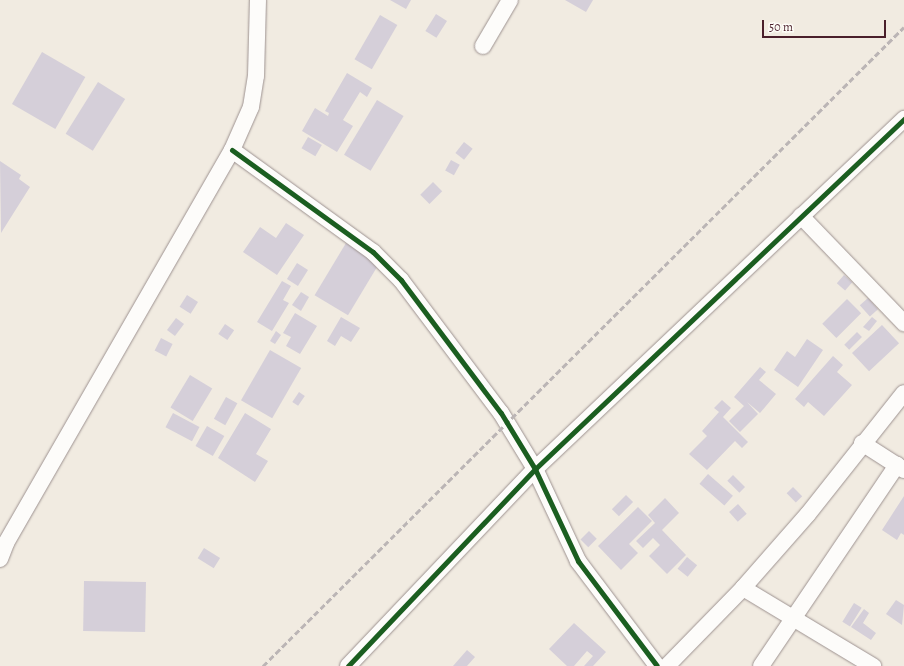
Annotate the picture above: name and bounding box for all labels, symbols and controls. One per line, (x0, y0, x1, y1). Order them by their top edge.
scale bar (764, 12, 888, 38)
text: 50 m (769, 19, 793, 35)

